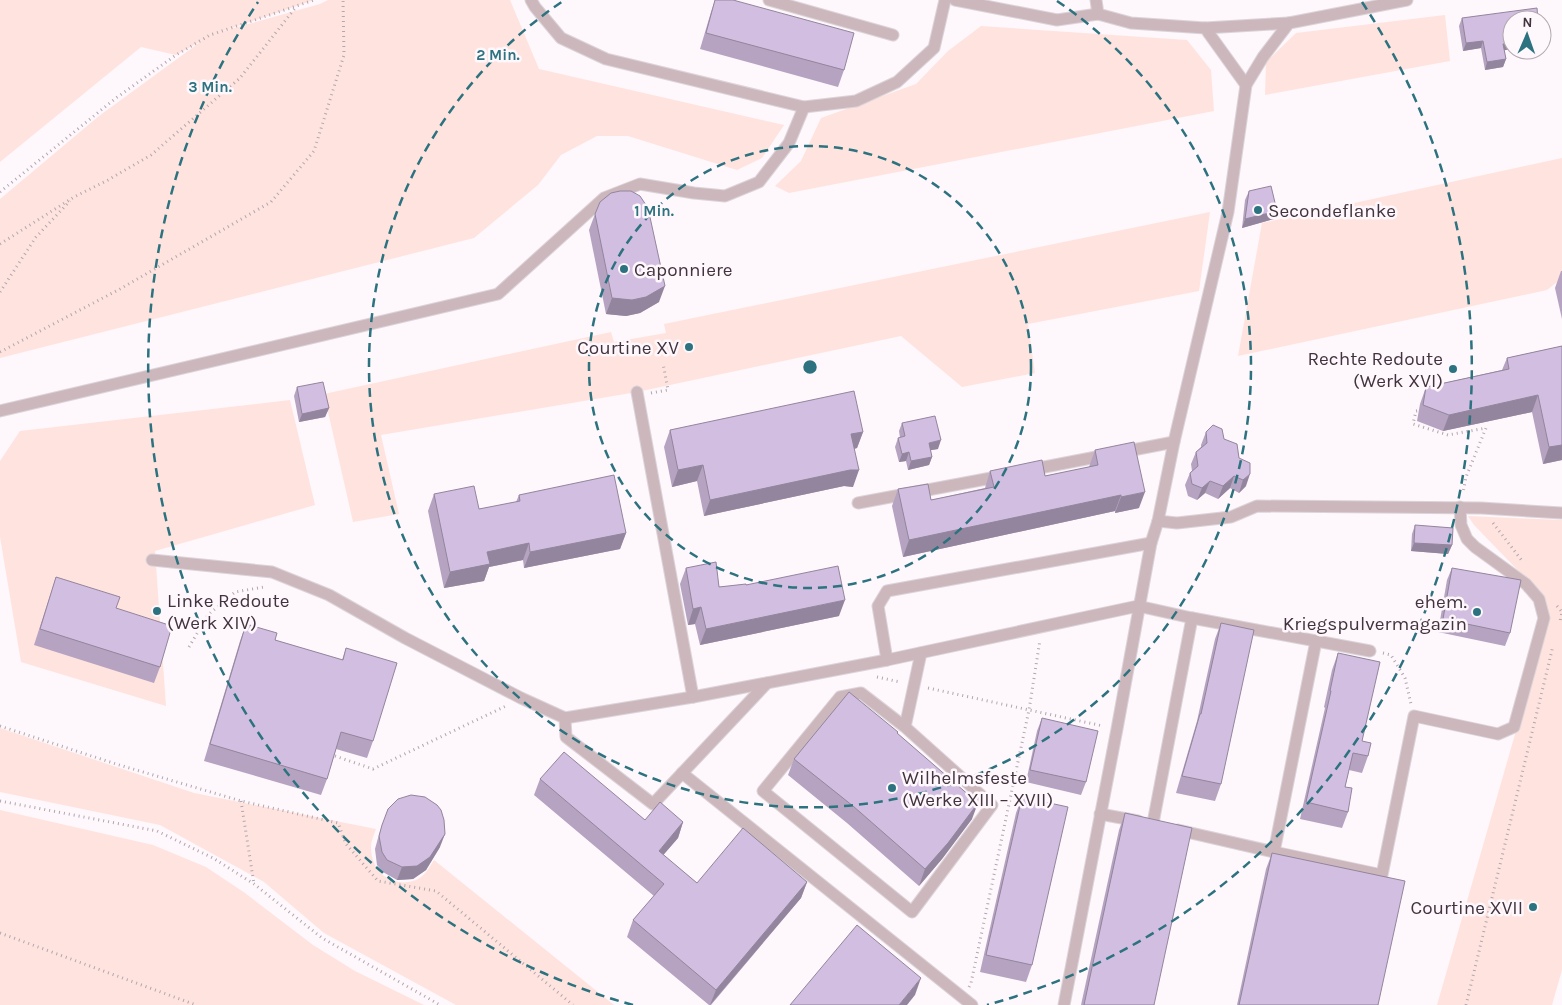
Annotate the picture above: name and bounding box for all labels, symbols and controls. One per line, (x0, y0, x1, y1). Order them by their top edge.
north arrow (1502, 10, 1552, 60)
text: N (1522, 14, 1533, 31)
text: 2 Min. (476, 46, 520, 64)
text: 3 Min. (188, 78, 232, 96)
place label: Secondeflanke (1268, 200, 1396, 222)
text: 1 Min. (634, 202, 674, 220)
marker: Secondeflanke (1252, 204, 1264, 216)
place label: Caponniere (634, 259, 733, 281)
marker: Caponniere (618, 263, 630, 275)
place label: Courtine XV (577, 337, 679, 359)
marker: Courtine XV (683, 341, 695, 353)
place label: Rechte Redoute (Werk XVI) (1307, 348, 1443, 392)
centre of rings (801, 358, 819, 376)
marker: Rechte Redoute (Werk XVI) (1447, 363, 1459, 375)
place label: Linke Redoute (Werk XIV) (167, 590, 289, 634)
place label: ehem. Kriegspulvermagazin (1283, 591, 1467, 635)
marker: Linke Redoute (Werk XIV) (151, 605, 163, 617)
marker: ehem. Kriegspulvermagazin (1471, 606, 1483, 618)
place label: Wilhelmsfeste (Werke XIII – XVII) (902, 767, 1053, 811)
marker: Wilhelmsfeste (Werke XIII – XVII) (886, 782, 898, 794)
place label: Courtine XVII (1411, 897, 1523, 919)
marker: Courtine XVII (1527, 901, 1539, 913)

